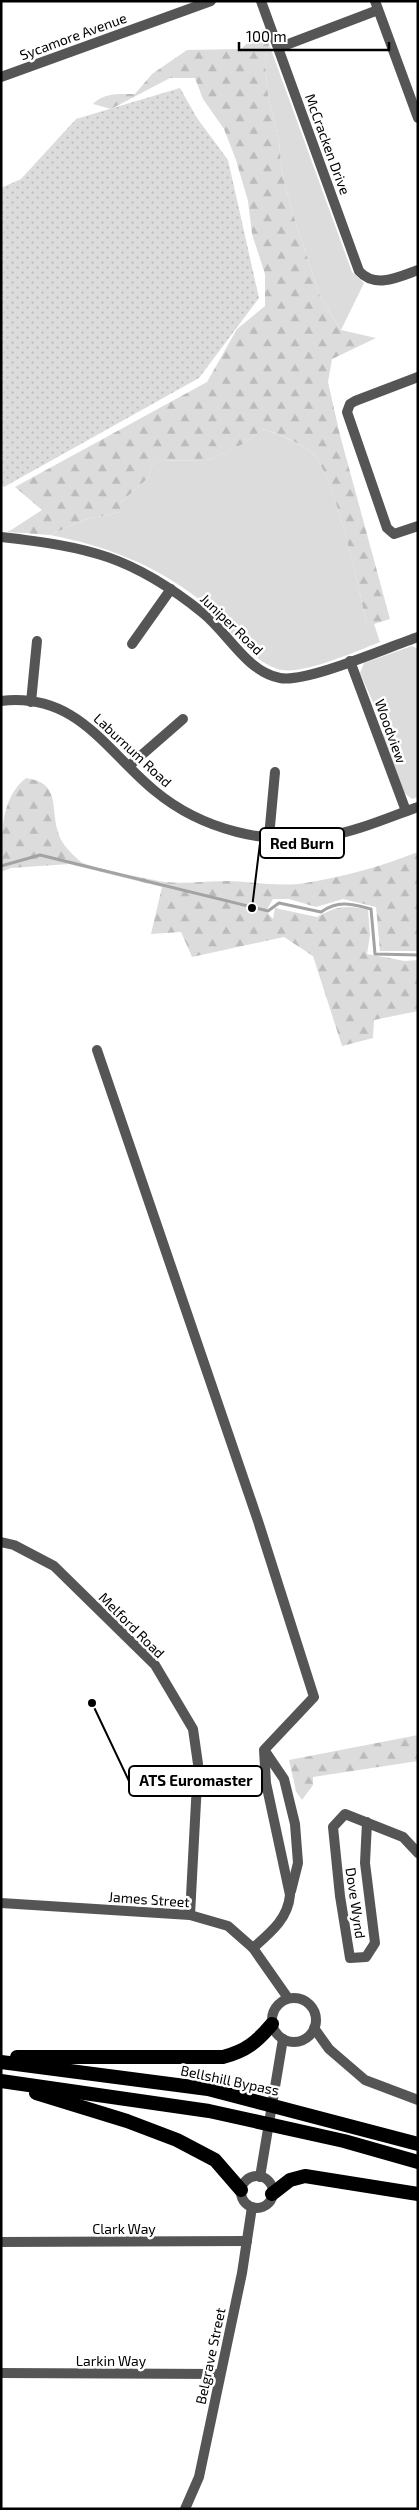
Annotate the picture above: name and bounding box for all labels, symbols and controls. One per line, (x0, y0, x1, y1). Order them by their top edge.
street label: Sycamore Avenue (17, 9, 129, 63)
scale bar (239, 20, 389, 52)
text: 100 m (246, 27, 287, 45)
street label: McCracken Drive (302, 91, 354, 197)
street label: Juniper Road (197, 590, 267, 658)
street label: Woodview (372, 697, 411, 766)
street label: Laburnum Road (91, 710, 175, 790)
callout: Red Burn (260, 828, 344, 858)
text: Red Burn (270, 834, 334, 852)
street label: Melford Road (96, 1589, 168, 1661)
callout: ATS Euromaster (129, 1766, 262, 1796)
text: ATS Euromaster (139, 1771, 253, 1789)
street label: Dove Wynd (343, 1866, 369, 1940)
street label: James Street (108, 1888, 190, 1910)
street label: Bellshill Bypass (179, 2061, 281, 2099)
street label: Clark Way (92, 2220, 156, 2237)
street label: Belgrave Street (191, 2306, 229, 2406)
street label: Larkin Way (76, 2352, 147, 2369)

